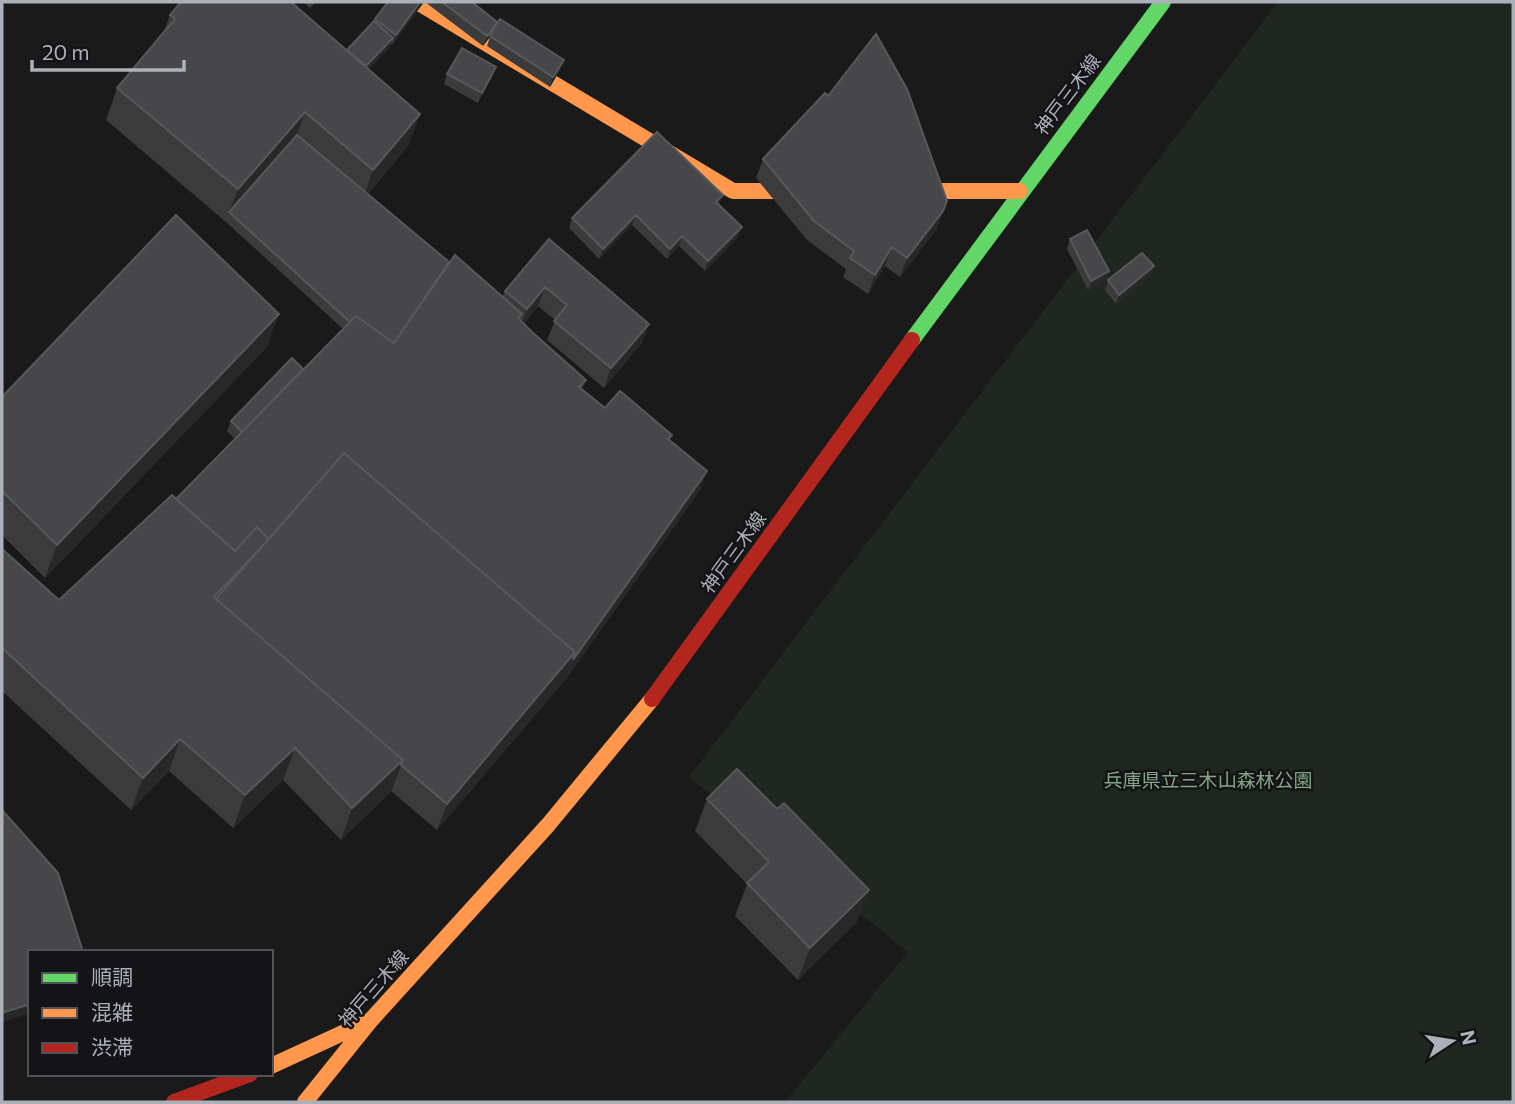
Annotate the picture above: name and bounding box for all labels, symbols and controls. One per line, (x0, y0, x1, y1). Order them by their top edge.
scale bar (32, 28, 184, 72)
text: 20 m (42, 39, 90, 64)
street label: 神戸三木線 (1029, 49, 1105, 139)
street label: 神戸三木線 (696, 507, 770, 597)
park label: 兵庫県立三木山森林公園 (1103, 768, 1313, 791)
street label: 神戸三木線 (333, 945, 413, 1031)
legend (28, 950, 273, 1076)
text: 順調 (91, 964, 133, 989)
text: 混雑 (91, 999, 133, 1024)
north arrow (1417, 1006, 1487, 1076)
text: N (1456, 1028, 1482, 1047)
text: 渋滞 (91, 1034, 133, 1059)

